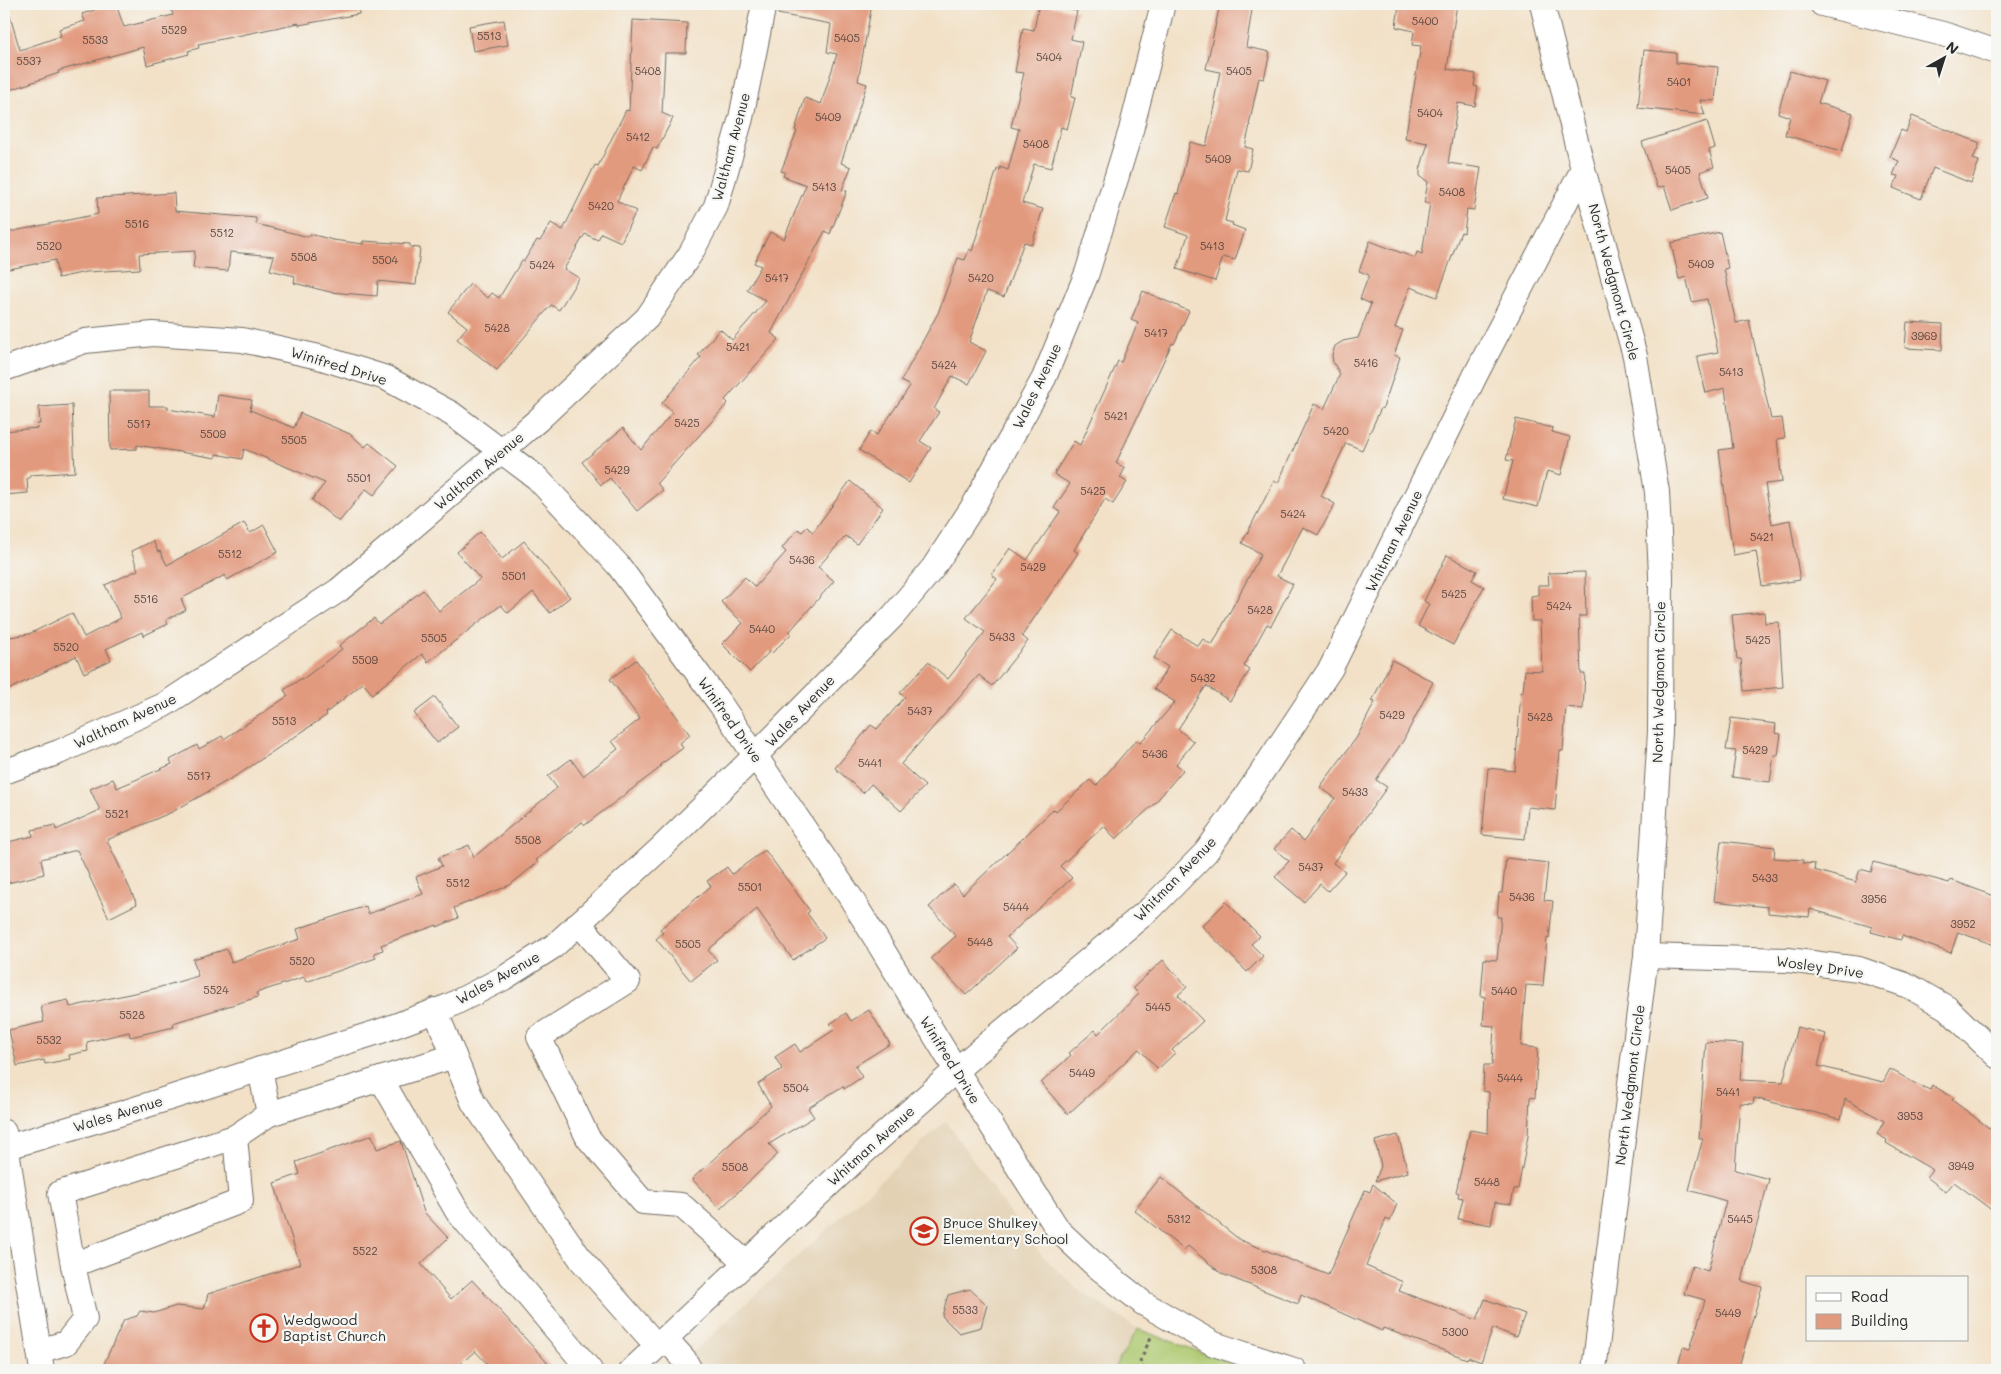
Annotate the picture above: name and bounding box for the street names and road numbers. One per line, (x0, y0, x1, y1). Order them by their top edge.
street label: Waltham Avenue (707, 91, 754, 203)
street label: North Wedgmont Circle (1584, 201, 1645, 362)
street label: Wales Avenue (1008, 340, 1065, 432)
street label: Winifred Drive (288, 342, 390, 389)
street label: Waltham Avenue (430, 428, 527, 514)
street label: Whitman Avenue (1361, 487, 1426, 595)
street label: North Wedgmont Circle (1648, 601, 1669, 763)
street label: Wales Avenue (761, 671, 839, 751)
street label: Winifred Drive (694, 673, 767, 766)
street label: Waltham Avenue (70, 688, 179, 753)
street label: Whitman Avenue (1129, 832, 1220, 925)
street label: Wales Avenue (453, 947, 543, 1008)
street label: Wosley Drive (1775, 951, 1865, 982)
street label: North Wedgmont Circle (1610, 1004, 1649, 1166)
street label: Winifred Drive (916, 1012, 985, 1107)
street label: Wales Avenue (71, 1091, 165, 1136)
street label: Whitman Avenue (823, 1101, 918, 1190)

